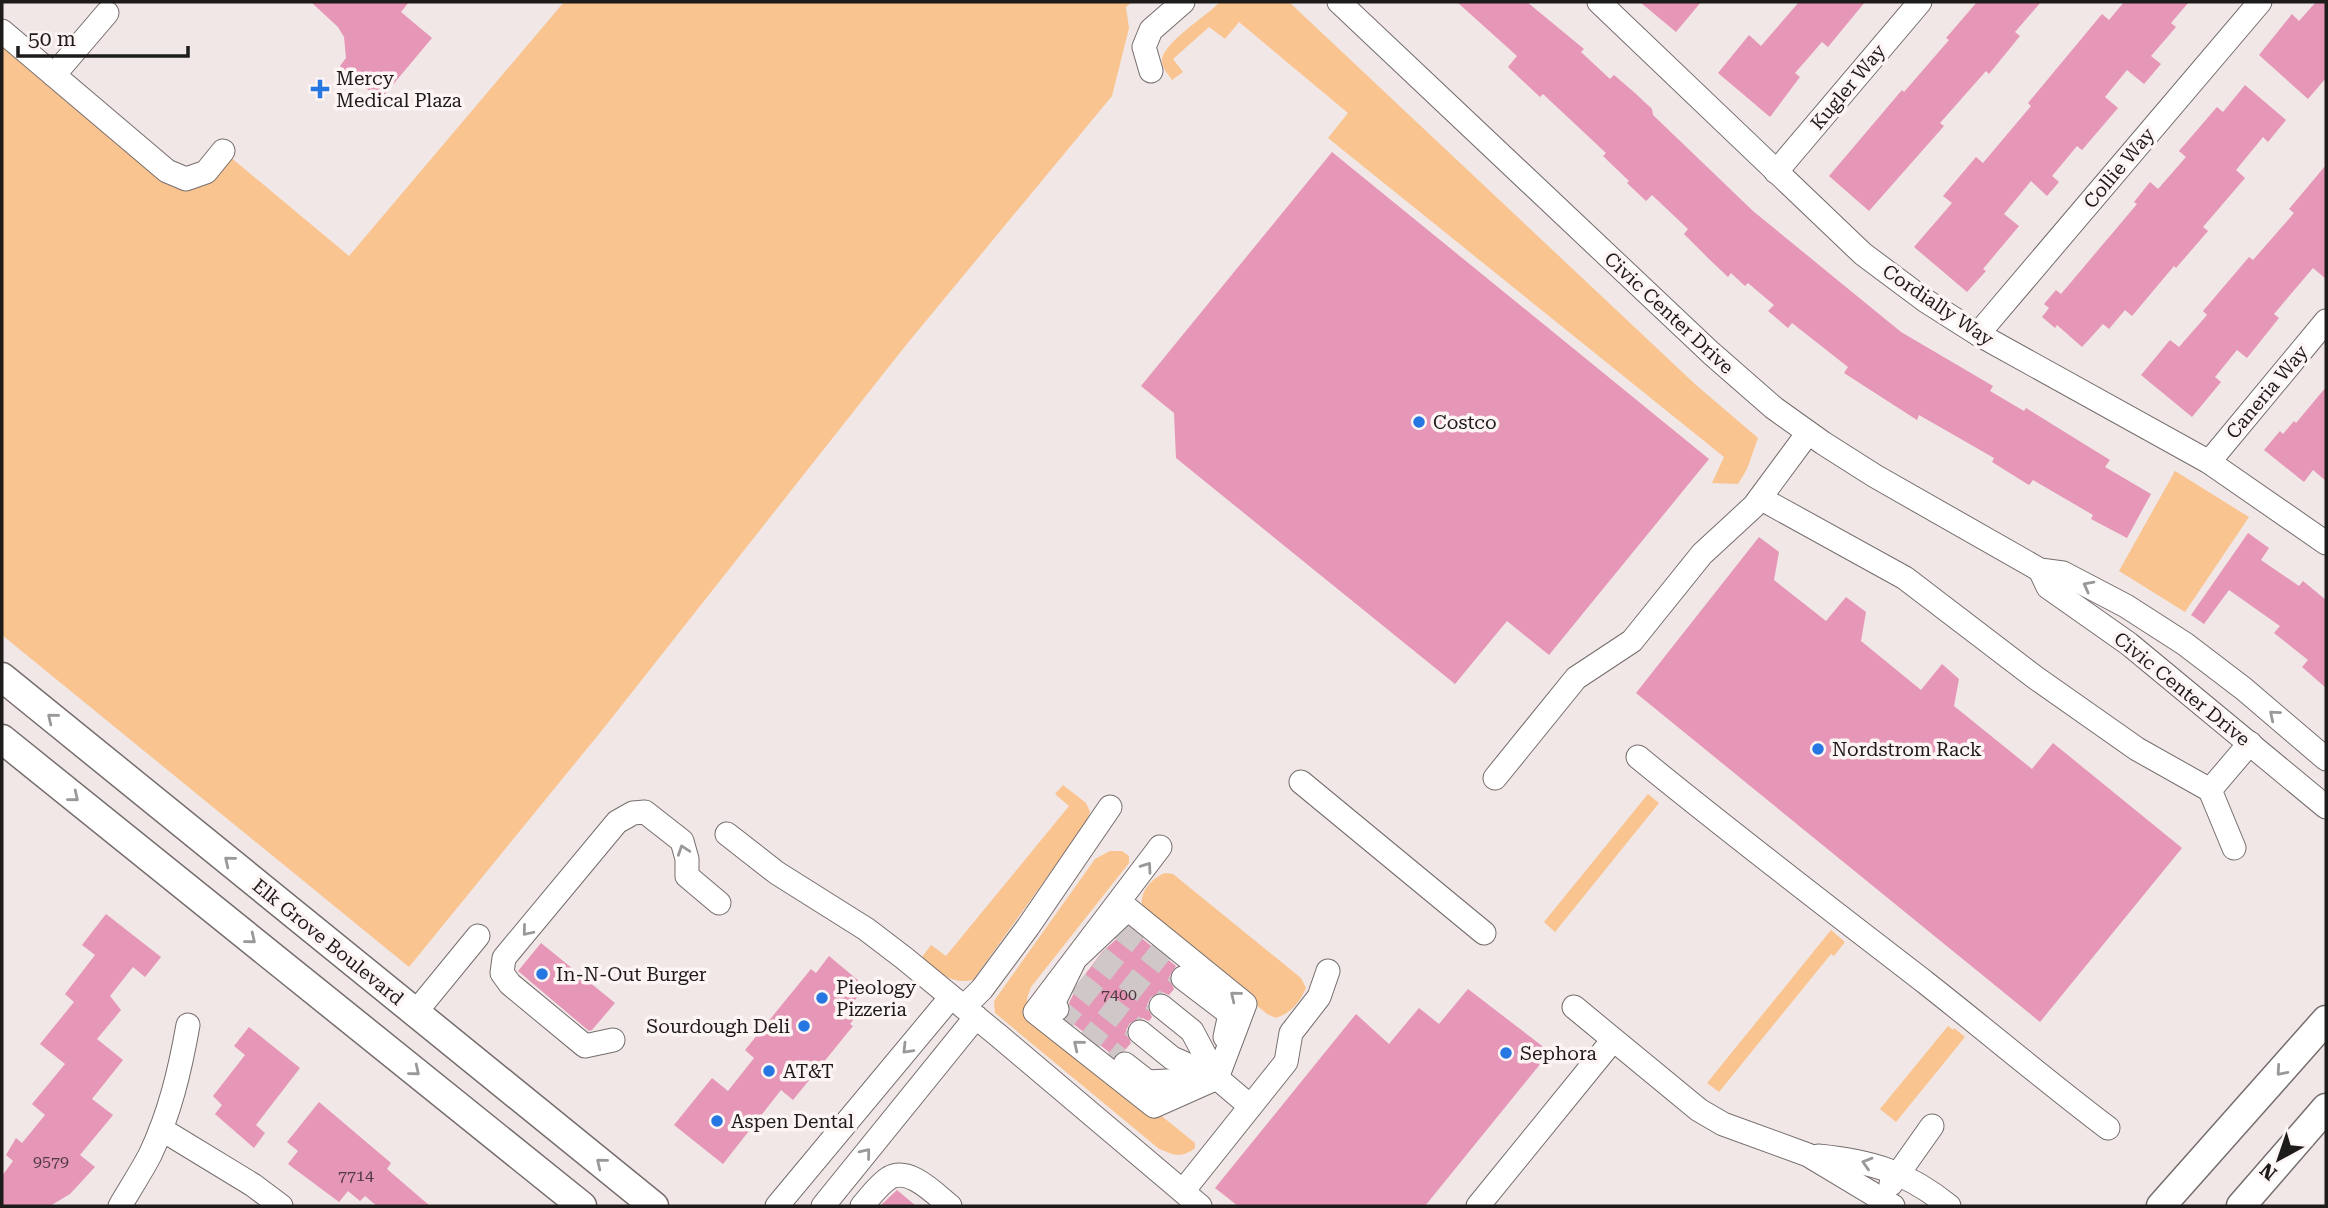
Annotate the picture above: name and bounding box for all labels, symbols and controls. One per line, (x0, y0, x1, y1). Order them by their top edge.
scale bar (18, 14, 187, 58)
text: 50 m (28, 27, 76, 51)
street label: Kugler Way (1806, 39, 1891, 134)
place label: Mercy Medical Plaza (336, 67, 462, 112)
marker: Mercy Medical Plaza (310, 79, 330, 99)
street label: Collie Way (2079, 122, 2160, 213)
street label: Civic Center Drive (1600, 247, 1738, 379)
street label: Cordially Way (1878, 259, 1998, 351)
street label: Caneria Way (2221, 340, 2313, 443)
place label: Costco (1433, 411, 1497, 434)
marker: Costco (1411, 414, 1427, 430)
one-way arrow (2083, 581, 2095, 594)
street label: Civic Center Drive (2109, 627, 2255, 751)
one-way arrow (2270, 711, 2283, 723)
one-way arrow (48, 714, 61, 726)
place label: Nordstrom Rack (1832, 738, 1982, 761)
marker: Nordstrom Rack (1810, 741, 1826, 757)
one-way arrow (66, 789, 79, 801)
one-way arrow (677, 845, 691, 857)
one-way arrow (224, 857, 236, 870)
one-way arrow (1139, 862, 1151, 875)
street label: Elk Grove Boulevard (248, 874, 408, 1010)
one-way arrow (523, 923, 535, 936)
one-way arrow (244, 931, 256, 944)
place label: In-N-Out Burger (556, 963, 707, 986)
marker: In-N-Out Burger (534, 966, 550, 982)
place label: Pieology Pizzeria (836, 976, 917, 1021)
house number: 7400 (1101, 985, 1137, 1004)
marker: Pieology Pizzeria (814, 990, 830, 1006)
one-way arrow (1231, 991, 1243, 1004)
place label: Sourdough Deli (646, 1015, 790, 1038)
marker: Sourdough Deli (796, 1018, 812, 1034)
one-way arrow (903, 1041, 916, 1054)
one-way arrow (1073, 1041, 1085, 1054)
place label: Sephora (1520, 1042, 1598, 1065)
marker: Sephora (1498, 1045, 1514, 1061)
place label: AT&T (783, 1060, 834, 1083)
one-way arrow (408, 1063, 420, 1076)
marker: AT&T (761, 1063, 777, 1079)
one-way arrow (2277, 1063, 2289, 1076)
place label: Aspen Dental (731, 1110, 854, 1133)
marker: Aspen Dental (709, 1113, 725, 1129)
north arrow (2244, 1124, 2314, 1194)
one-way arrow (857, 1149, 870, 1161)
house number: 9579 (33, 1152, 69, 1171)
one-way arrow (1862, 1157, 1874, 1172)
text: N (2255, 1158, 2281, 1185)
one-way arrow (596, 1159, 609, 1172)
house number: 7714 (338, 1166, 374, 1185)

